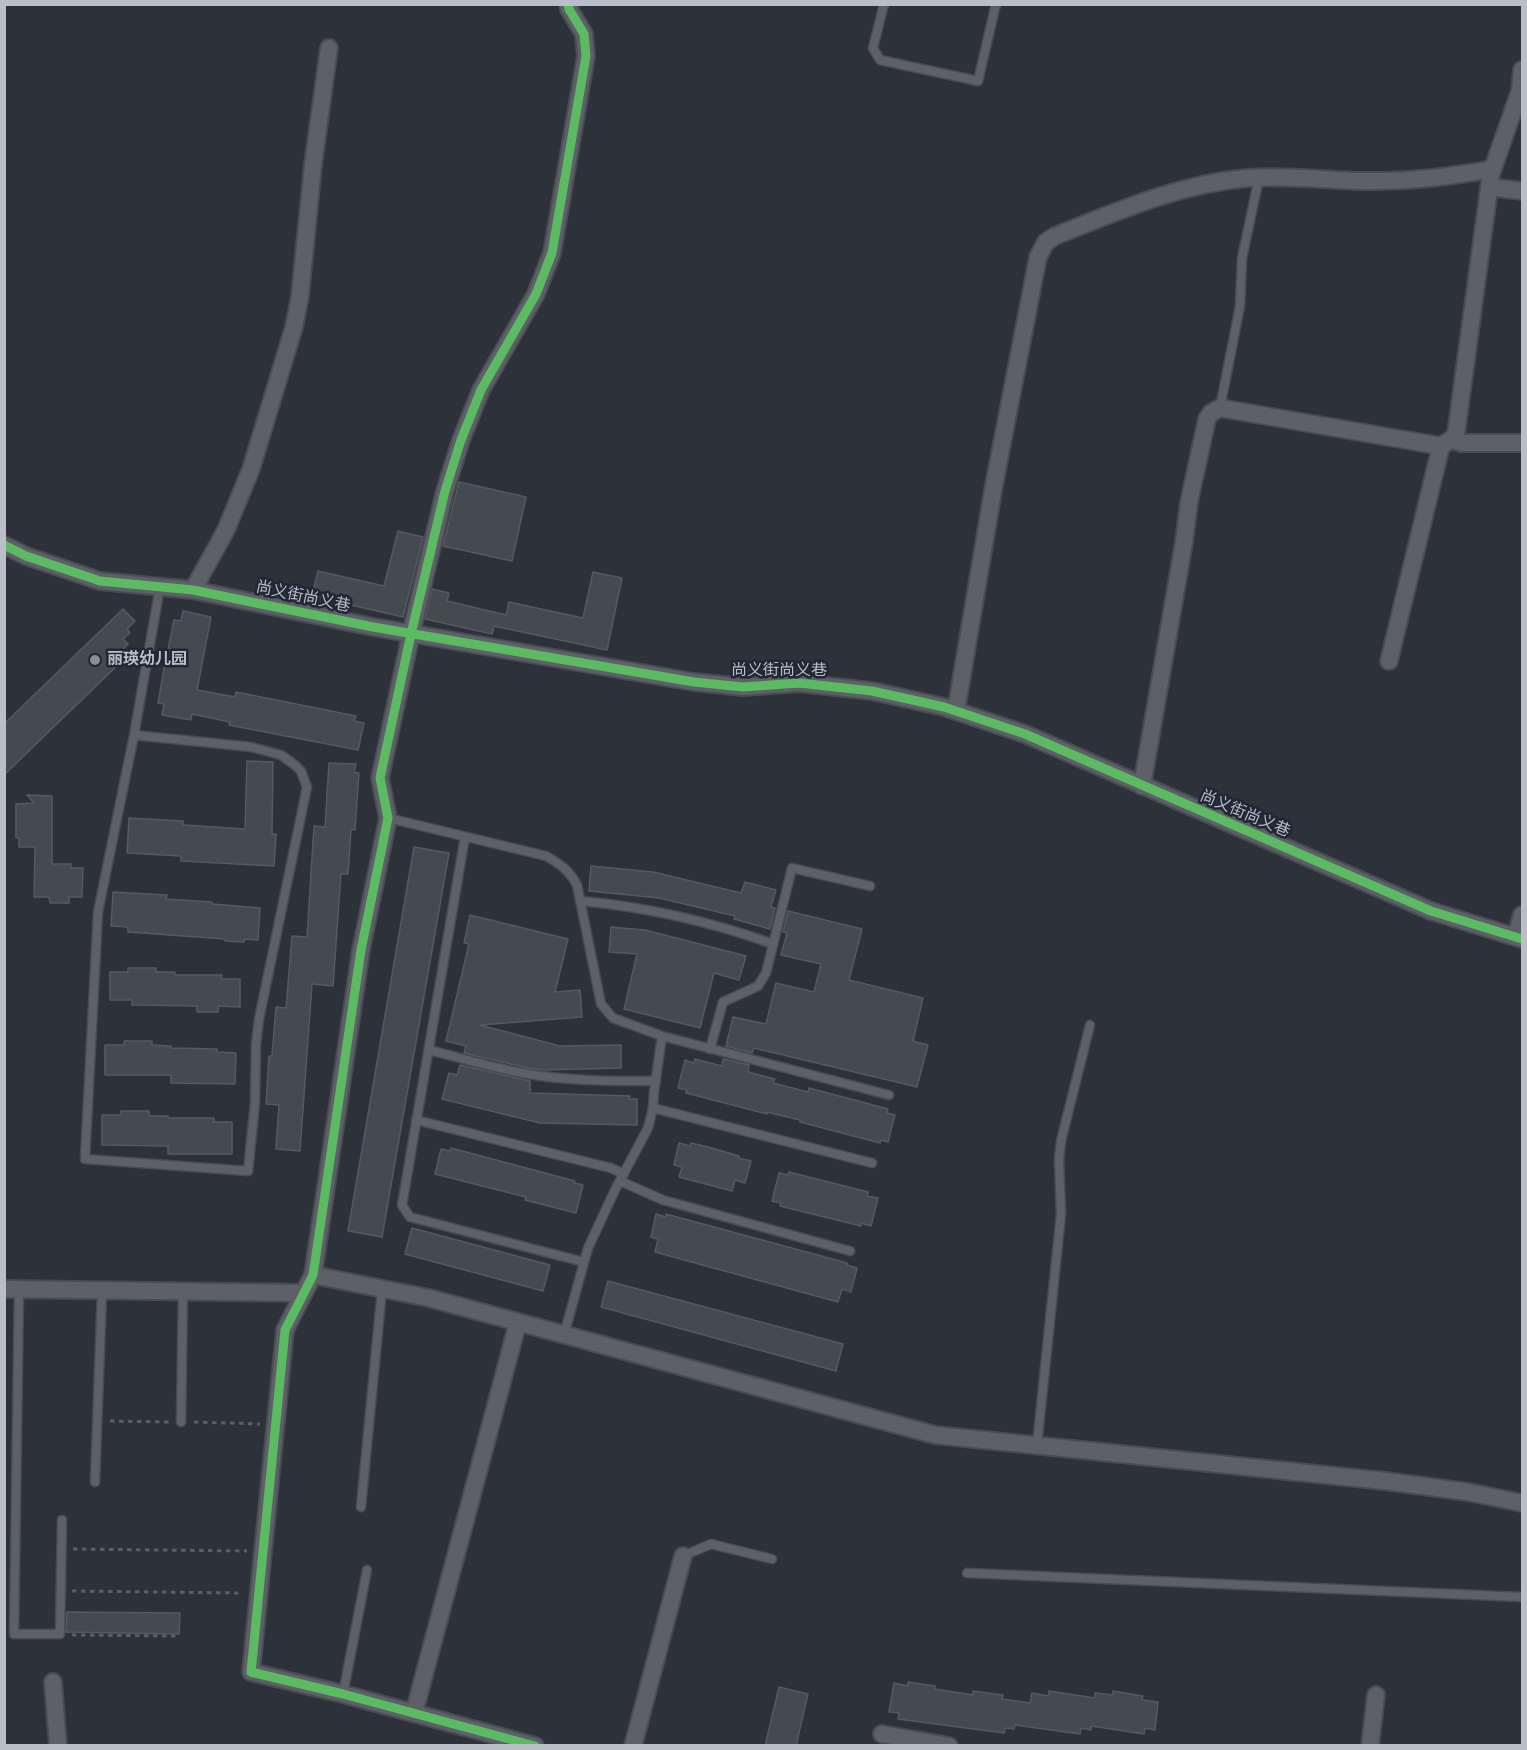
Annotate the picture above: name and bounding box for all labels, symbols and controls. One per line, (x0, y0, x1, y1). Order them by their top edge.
street label: 尚义街尚义巷 (254, 578, 352, 616)
place label: 丽瑛幼儿园 (107, 650, 187, 670)
marker: 丽瑛幼儿园 (88, 653, 102, 667)
street label: 尚义街尚义巷 (731, 661, 827, 681)
street label: 尚义街尚义巷 (1197, 786, 1293, 842)

